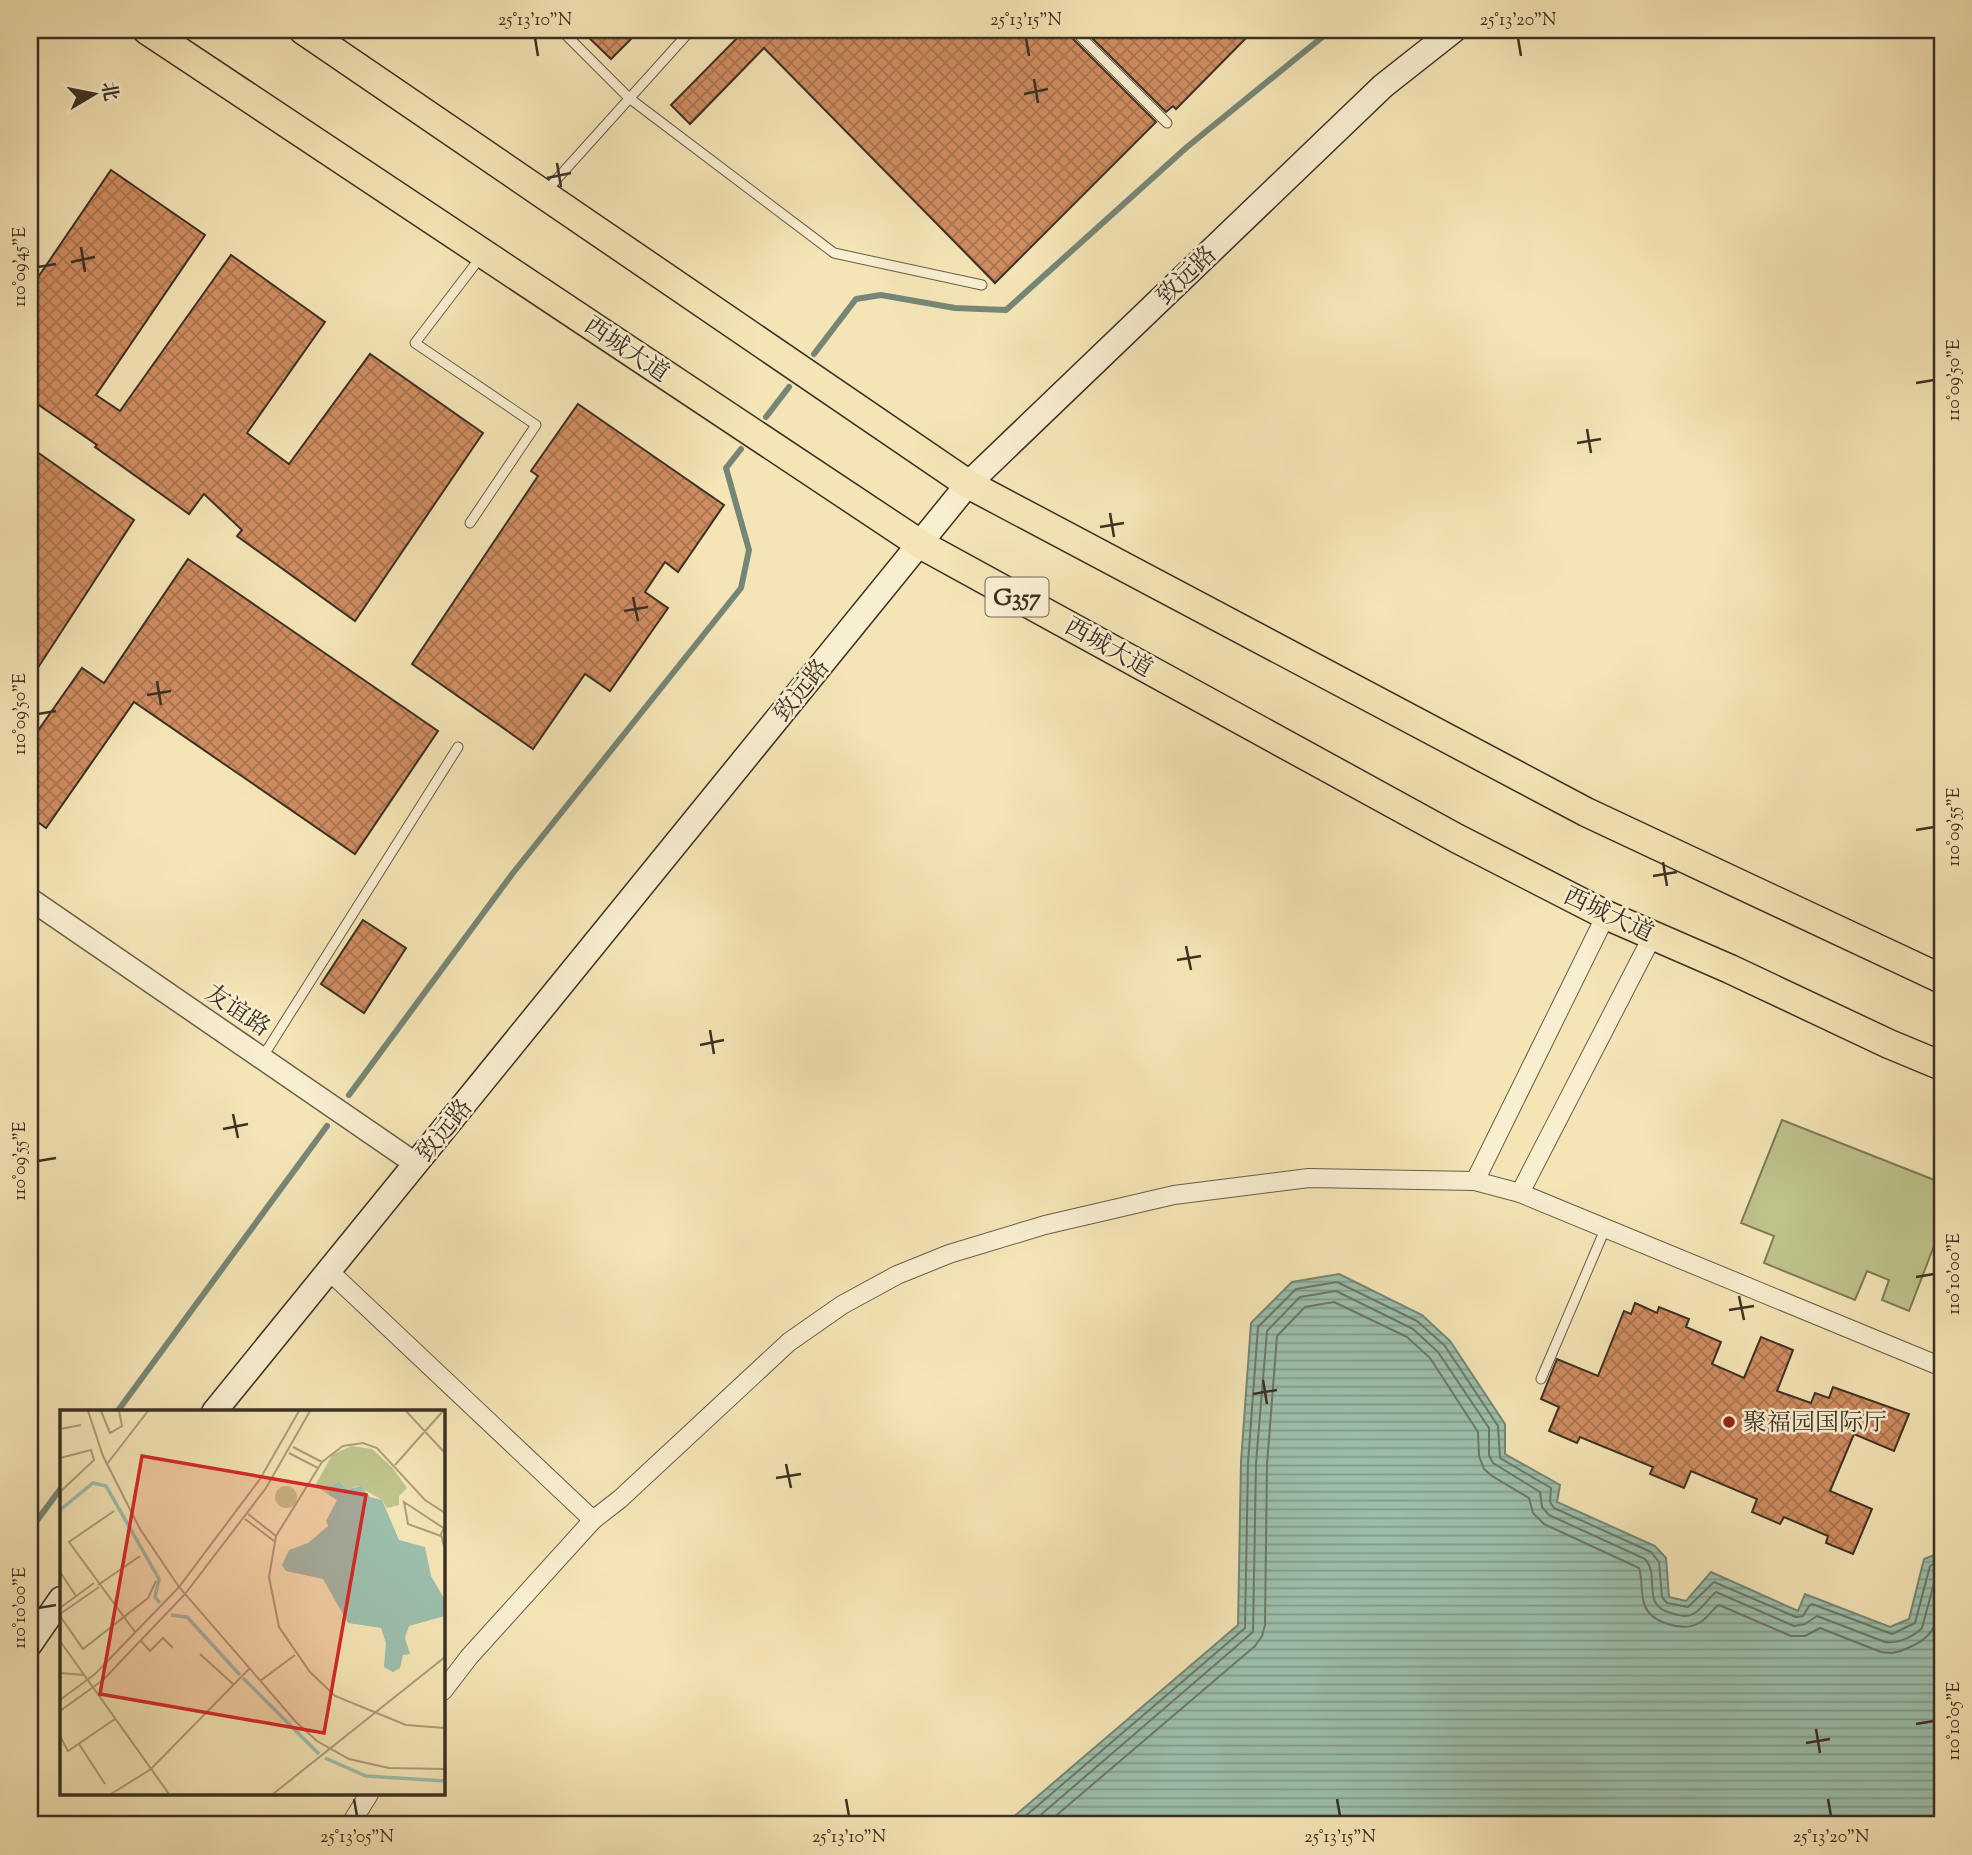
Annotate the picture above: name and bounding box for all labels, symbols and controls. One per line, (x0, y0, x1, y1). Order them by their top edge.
text: 25°13'10"N (498, 8, 572, 34)
text: 25°13'15"N (990, 8, 1062, 34)
text: 25°13'20"N (1480, 8, 1556, 34)
north arrow (60, 60, 130, 130)
text: 北 (93, 80, 123, 103)
text: 110°09'45"E (8, 227, 34, 307)
street label: 致远路 (1150, 239, 1225, 314)
street label: 西城大道 (577, 310, 675, 392)
text: 110°09'50"E (1942, 339, 1968, 421)
road number: G357 (986, 578, 1048, 617)
street label: 西城大道 (1058, 611, 1158, 687)
street label: 致远路 (767, 653, 838, 730)
text: 110°09'50"E (8, 673, 34, 755)
text: 110°09'55"E (1942, 787, 1968, 867)
street label: 西城大道 (1557, 880, 1659, 952)
street label: 友谊路 (198, 977, 276, 1046)
street label: 致远路 (410, 1093, 481, 1170)
text: 110°09'55"E (8, 1121, 34, 1201)
text: 110°10'00"E (1942, 1233, 1968, 1315)
place label: 聚福园国际厅 (1743, 1407, 1887, 1441)
inset map (60, 1410, 444, 1796)
marker: 聚福园国际厅 (1721, 1414, 1737, 1430)
text: 110°10'00"E (8, 1567, 34, 1649)
text: 110°10'05"E (1942, 1681, 1968, 1760)
text: 25°13'05"N (320, 1825, 394, 1851)
text: 25°13'10"N (812, 1825, 886, 1851)
text: 25°13'15"N (1304, 1825, 1376, 1851)
text: 25°13'20"N (1793, 1825, 1869, 1851)

